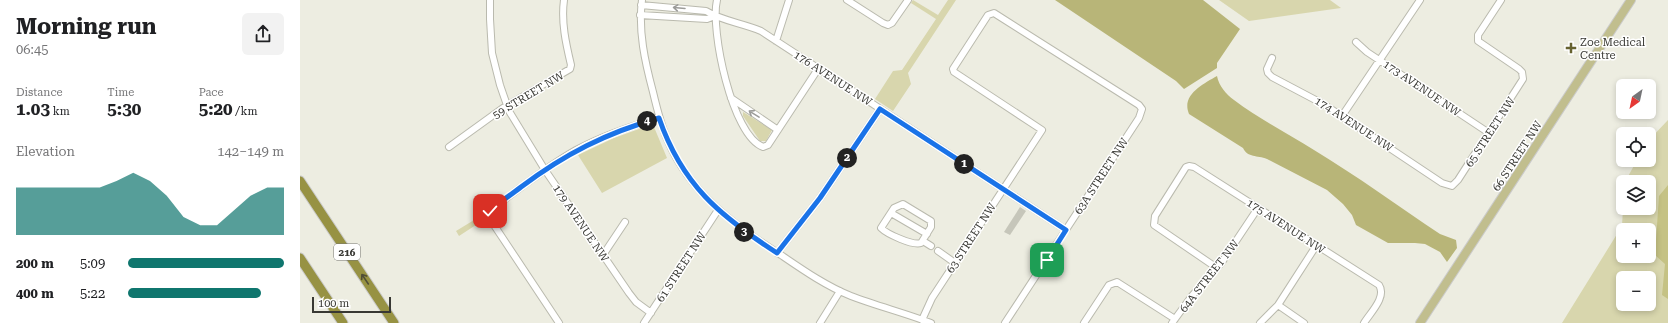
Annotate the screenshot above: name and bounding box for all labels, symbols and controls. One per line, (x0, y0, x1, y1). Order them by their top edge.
one-way arrow (673, 5, 686, 12)
button: share (242, 13, 284, 55)
text: Morning run (16, 14, 157, 39)
place label: Zoe Medical Centre (1580, 36, 1646, 62)
text: 06:45 (16, 42, 48, 57)
marker: Zoe Medical Centre (1565, 42, 1577, 54)
street label: 176 AVENUE NW (791, 48, 875, 109)
street label: 173 AVENUE NW (1381, 58, 1464, 120)
street label: 59 STREET NW (490, 69, 567, 122)
north arrow (1616, 79, 1656, 119)
map controls (1616, 79, 1656, 311)
text: Distance (16, 86, 63, 99)
text: Time (107, 86, 134, 99)
text: Pace (199, 86, 223, 99)
street label: 174 AVENUE NW (1312, 94, 1396, 155)
street label: 65 STREET NW (1463, 94, 1518, 170)
text: 1.03 (16, 99, 50, 119)
text: 5:30 (107, 99, 141, 119)
text: 5:20 (199, 99, 233, 119)
text: km (50, 105, 70, 118)
text: /km (233, 105, 258, 118)
one-way arrow (748, 110, 760, 118)
pin: 4 (637, 111, 657, 131)
text: 4 (644, 114, 650, 127)
street label: 66 STREET NW (1490, 118, 1545, 194)
button: locate (1616, 127, 1656, 167)
street label: 63A STREET NW (1072, 135, 1131, 217)
text: Elevation (16, 144, 75, 159)
text: 142–149 m (217, 144, 284, 159)
pin: 2 (837, 148, 857, 168)
text: 2 (844, 151, 850, 164)
pin: 1 (954, 154, 974, 174)
text: 1 (961, 157, 967, 170)
button: layers (1616, 175, 1656, 215)
street label: 179 AVENUE NW (550, 182, 612, 265)
pin (473, 194, 507, 228)
street label: 175 AVENUE NW (1244, 196, 1328, 257)
icon: check (479, 200, 501, 222)
street label: 63 STREET NW (944, 200, 999, 276)
pin: 3 (734, 222, 754, 242)
button: + (1616, 223, 1656, 263)
text: 3 (741, 225, 747, 238)
street label: 61 STREET NW (654, 229, 709, 305)
street label: 64A STREET NW (1177, 237, 1242, 315)
pin (1030, 243, 1064, 277)
road number: 216 (334, 244, 360, 260)
icon: arrive (1036, 249, 1058, 271)
text: 200 m (16, 256, 54, 271)
text: 5:09 (80, 256, 105, 271)
button: − (1616, 271, 1656, 311)
one-way arrow (360, 273, 368, 285)
text: 400 m (16, 286, 54, 301)
text: 5:22 (80, 286, 105, 301)
scale bar (312, 295, 391, 314)
text: 100 m (318, 297, 349, 310)

